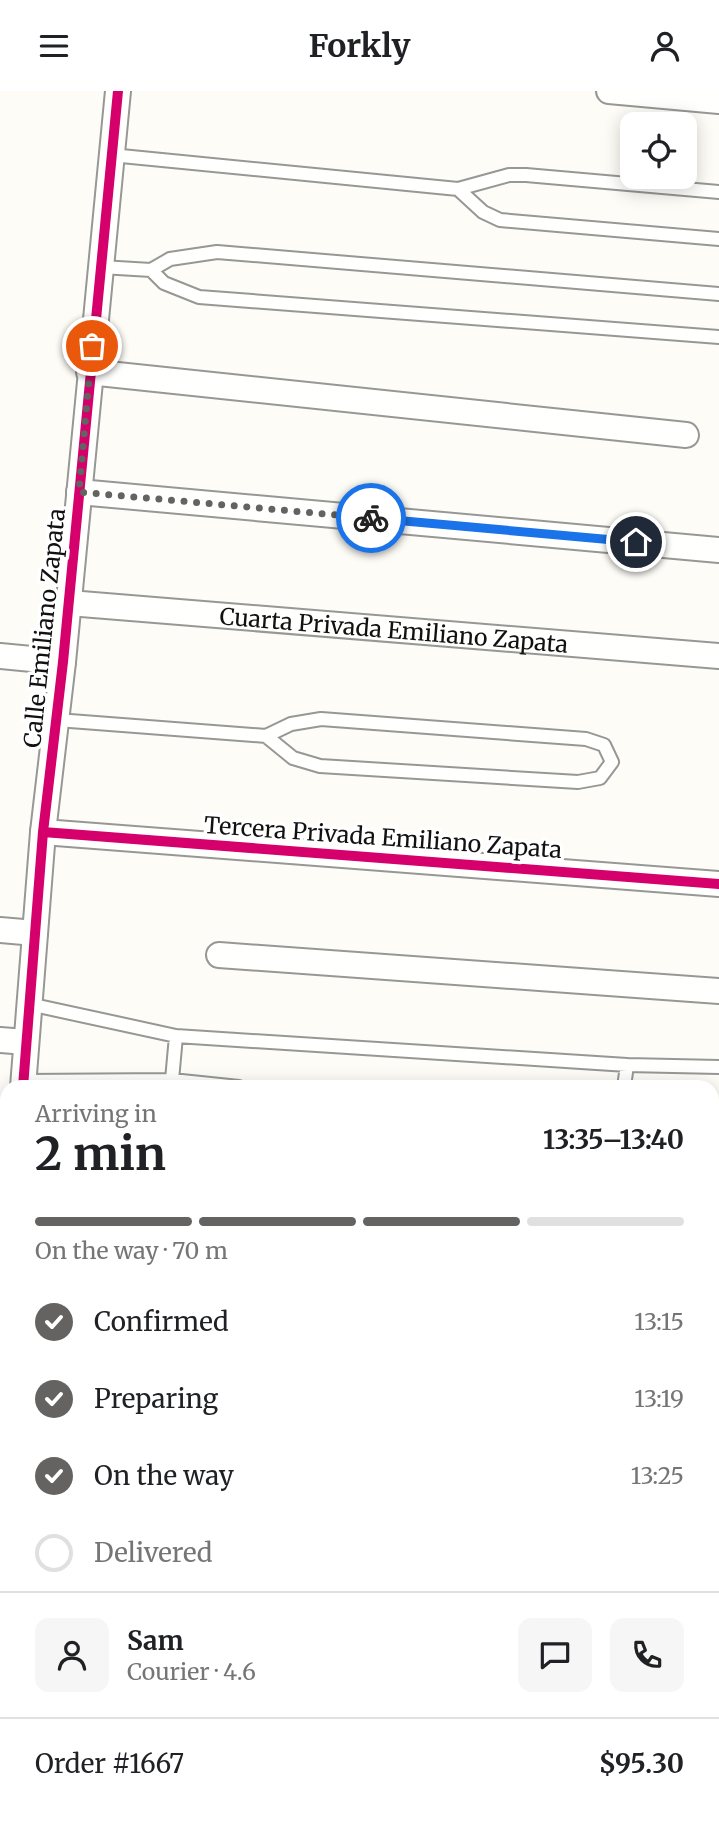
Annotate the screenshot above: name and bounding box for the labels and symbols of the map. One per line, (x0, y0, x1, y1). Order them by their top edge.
pin (62, 316, 122, 376)
courier (336, 483, 406, 553)
street label: Calle Emiliano Zapata (17, 507, 71, 749)
pin (606, 512, 666, 572)
street label: Cuarta Privada Emiliano Zapata (219, 601, 569, 658)
street label: Tercera Privada Emiliano Zapata (203, 810, 563, 864)

